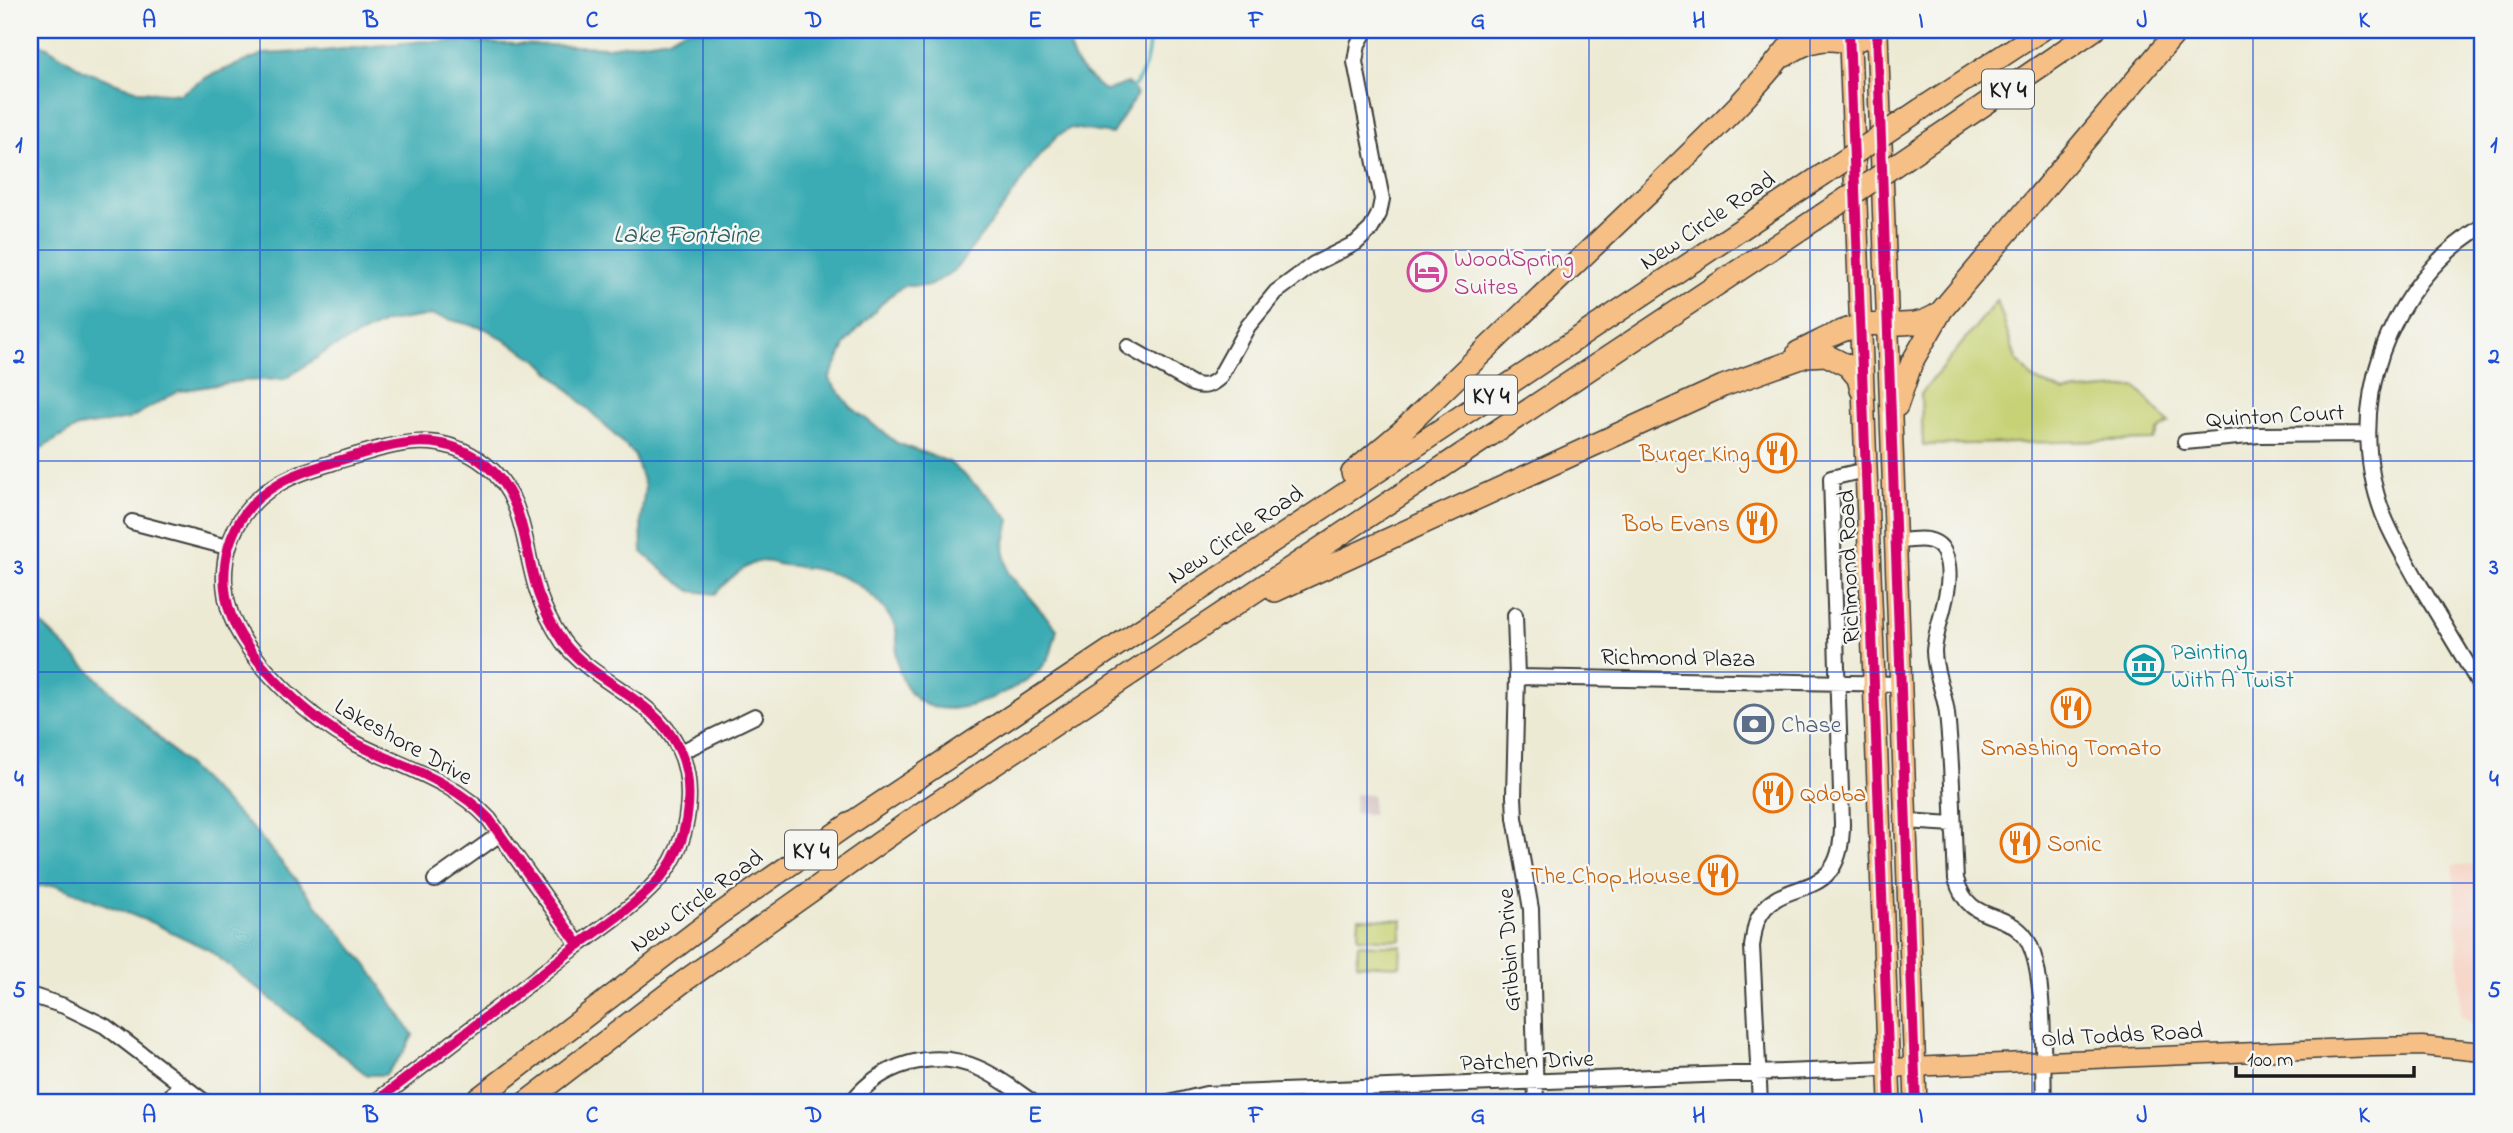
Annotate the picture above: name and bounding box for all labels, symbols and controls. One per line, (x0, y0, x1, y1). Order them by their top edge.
text: A (142, 5, 156, 38)
text: B (362, 5, 379, 38)
text: C (586, 5, 599, 38)
text: D (805, 5, 822, 38)
text: E (1028, 5, 1042, 38)
text: F (1248, 5, 1264, 38)
text: G (1471, 5, 1485, 38)
text: H (1692, 5, 1706, 38)
text: I (1918, 5, 1924, 38)
text: J (2136, 5, 2148, 38)
text: K (2358, 5, 2370, 38)
road number: KY 4 (1982, 69, 2034, 108)
text: 1 (15, 130, 23, 163)
text: 1 (2490, 130, 2498, 163)
street label: New Circle Road (1633, 163, 1784, 281)
water label: Lake Fontaine (613, 217, 760, 255)
place label: WoodSpring Suites (1454, 243, 1574, 306)
hotel icon: WoodSpring Suites (1406, 251, 1448, 293)
text: 2 (12, 341, 25, 374)
text: 2 (2487, 341, 2500, 374)
road number: KY 4 (1465, 376, 1517, 414)
street label: Quinton Court (2205, 396, 2345, 439)
restaurant icon: Burger King (1756, 432, 1798, 474)
place label: Burger King (1638, 438, 1750, 473)
street label: New Circle Road (1161, 477, 1312, 595)
street label: Richmond Road (1830, 489, 1871, 645)
restaurant icon: Bob Evans (1736, 502, 1778, 544)
place label: Bob Evans (1622, 508, 1730, 543)
text: 3 (13, 552, 24, 585)
text: 3 (2488, 552, 2499, 585)
place label: Painting With A Twist (2171, 636, 2294, 699)
street label: Richmond Plaza (1600, 641, 1756, 678)
museum icon: Painting With A Twist (2123, 644, 2165, 686)
restaurant icon: Smashing Tomato (2050, 687, 2092, 729)
street label: Lakeshore Drive (327, 691, 479, 796)
bank icon: Chase (1733, 703, 1775, 745)
place label: Chase (1781, 709, 1842, 744)
place label: Smashing Tomato (1981, 732, 2161, 767)
text: 4 (14, 764, 24, 797)
text: 4 (2489, 764, 2499, 797)
restaurant icon: Qdoba (1752, 772, 1794, 814)
place label: Qdoba (1800, 778, 1866, 813)
restaurant icon: Sonic (1999, 822, 2041, 864)
place label: Sonic (2047, 828, 2102, 863)
road number: KY 4 (785, 830, 837, 870)
street label: New Circle Road (624, 841, 772, 962)
restaurant icon: The Chop House (1697, 854, 1739, 896)
place label: The Chop House (1530, 860, 1691, 895)
street label: Gribbin Drive (1490, 887, 1531, 1013)
text: 5 (12, 975, 26, 1008)
text: 5 (2487, 975, 2501, 1008)
street label: Old Todds Road (2040, 1015, 2204, 1058)
scale bar (2236, 1035, 2415, 1079)
street label: Patchen Drive (1459, 1043, 1595, 1082)
text: 100 m (2247, 1046, 2293, 1076)
text: A (142, 1100, 156, 1133)
text: B (362, 1100, 379, 1133)
text: C (586, 1100, 599, 1133)
text: D (805, 1100, 822, 1133)
text: E (1028, 1100, 1042, 1133)
text: F (1248, 1100, 1264, 1133)
text: G (1471, 1100, 1485, 1133)
text: H (1692, 1100, 1706, 1133)
text: I (1918, 1100, 1924, 1133)
text: J (2136, 1100, 2148, 1133)
text: K (2358, 1100, 2370, 1133)

